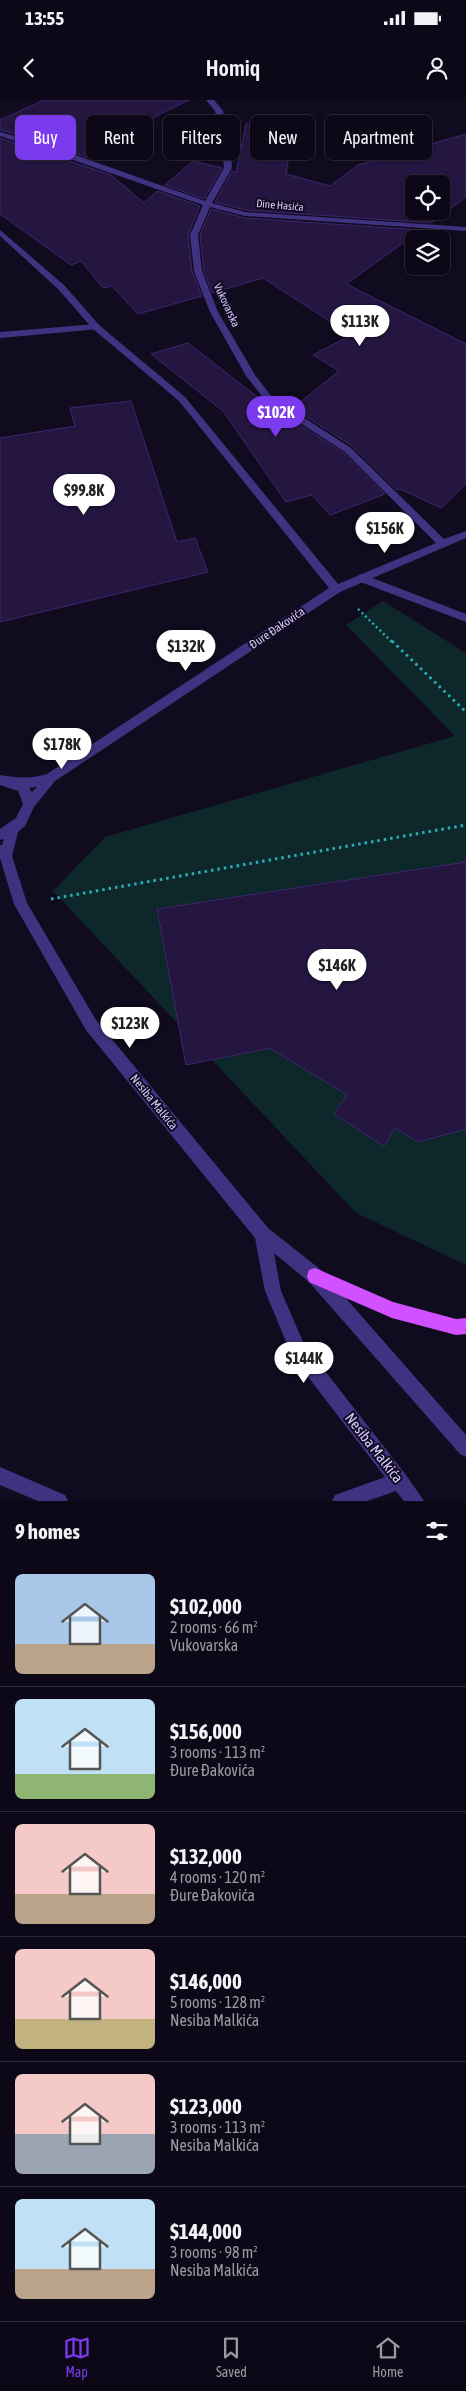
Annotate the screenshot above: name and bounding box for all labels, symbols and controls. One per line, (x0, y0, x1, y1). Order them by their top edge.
text: 13:55 (25, 7, 64, 29)
icon: back (15, 54, 43, 82)
icon: person (423, 54, 451, 82)
text: Homiq (206, 55, 260, 81)
chip: Buy (15, 115, 76, 160)
chip: Rent (86, 115, 153, 160)
chip: Filters (163, 115, 240, 160)
chip: New (250, 115, 315, 160)
chip: Apartment (325, 115, 432, 160)
map controls (405, 175, 450, 275)
button: locate (405, 175, 450, 220)
street label: Dine Hasića (256, 197, 304, 213)
button: layers (405, 230, 450, 275)
street label: Vukovarska (212, 281, 242, 329)
pin: $113K (325, 304, 395, 347)
text: $113K (341, 312, 379, 330)
pin: $102K (241, 396, 311, 438)
text: $102K (257, 403, 295, 421)
pin: $99.8K (43, 474, 125, 516)
text: $99.8K (64, 481, 104, 499)
pin: $156K (350, 512, 420, 554)
text: $156K (366, 519, 404, 537)
street label: Đure Đakovića (247, 604, 307, 652)
pin: $132K (151, 630, 221, 672)
text: $132K (167, 637, 205, 655)
pin: $178K (27, 728, 97, 770)
text: $178K (43, 735, 81, 753)
pin: $146K (302, 948, 372, 991)
text: $146K (318, 956, 356, 974)
pin: $123K (95, 1006, 165, 1049)
text: $123K (111, 1014, 149, 1032)
street label: Nesiba Malkića (127, 1072, 181, 1132)
pin: $144K (269, 1342, 339, 1384)
text: $144K (285, 1349, 323, 1367)
street label: Nesiba Malkića (342, 1409, 407, 1486)
icon: filters (423, 1517, 451, 1545)
text: 9 homes (15, 1519, 80, 1543)
icon: home (55, 1594, 115, 1654)
text: $102,000 (170, 1594, 242, 1618)
text: 2 rooms · 66 m² (170, 1618, 258, 1636)
text: Vukovarska (170, 1636, 238, 1654)
icon: home (55, 1719, 115, 1779)
text: $156,000 (170, 1719, 242, 1743)
text: 3 rooms · 113 m² (170, 1743, 265, 1761)
text: Đure Đakovića (170, 1761, 255, 1779)
icon: home (55, 1844, 115, 1904)
text: $132,000 (170, 1844, 242, 1868)
text: 4 rooms · 120 m² (170, 1868, 265, 1886)
text: Đure Đakovića (170, 1886, 255, 1904)
icon: home (55, 1969, 115, 2029)
text: $146,000 (170, 1969, 242, 1993)
text: 5 rooms · 128 m² (170, 1993, 265, 2011)
text: Nesiba Malkića (170, 2011, 259, 2029)
icon: home (55, 2094, 115, 2154)
text: $123,000 (170, 2094, 242, 2118)
text: 3 rooms · 113 m² (170, 2118, 265, 2136)
text: Nesiba Malkića (170, 2136, 259, 2154)
icon: home (55, 2219, 115, 2279)
text: $144,000 (170, 2219, 242, 2243)
text: 3 rooms · 98 m² (170, 2243, 258, 2261)
text: Nesiba Malkića (170, 2261, 259, 2279)
tab: Map (63, 2334, 91, 2380)
tab: Saved (216, 2334, 247, 2380)
tab: Home (372, 2334, 403, 2380)

